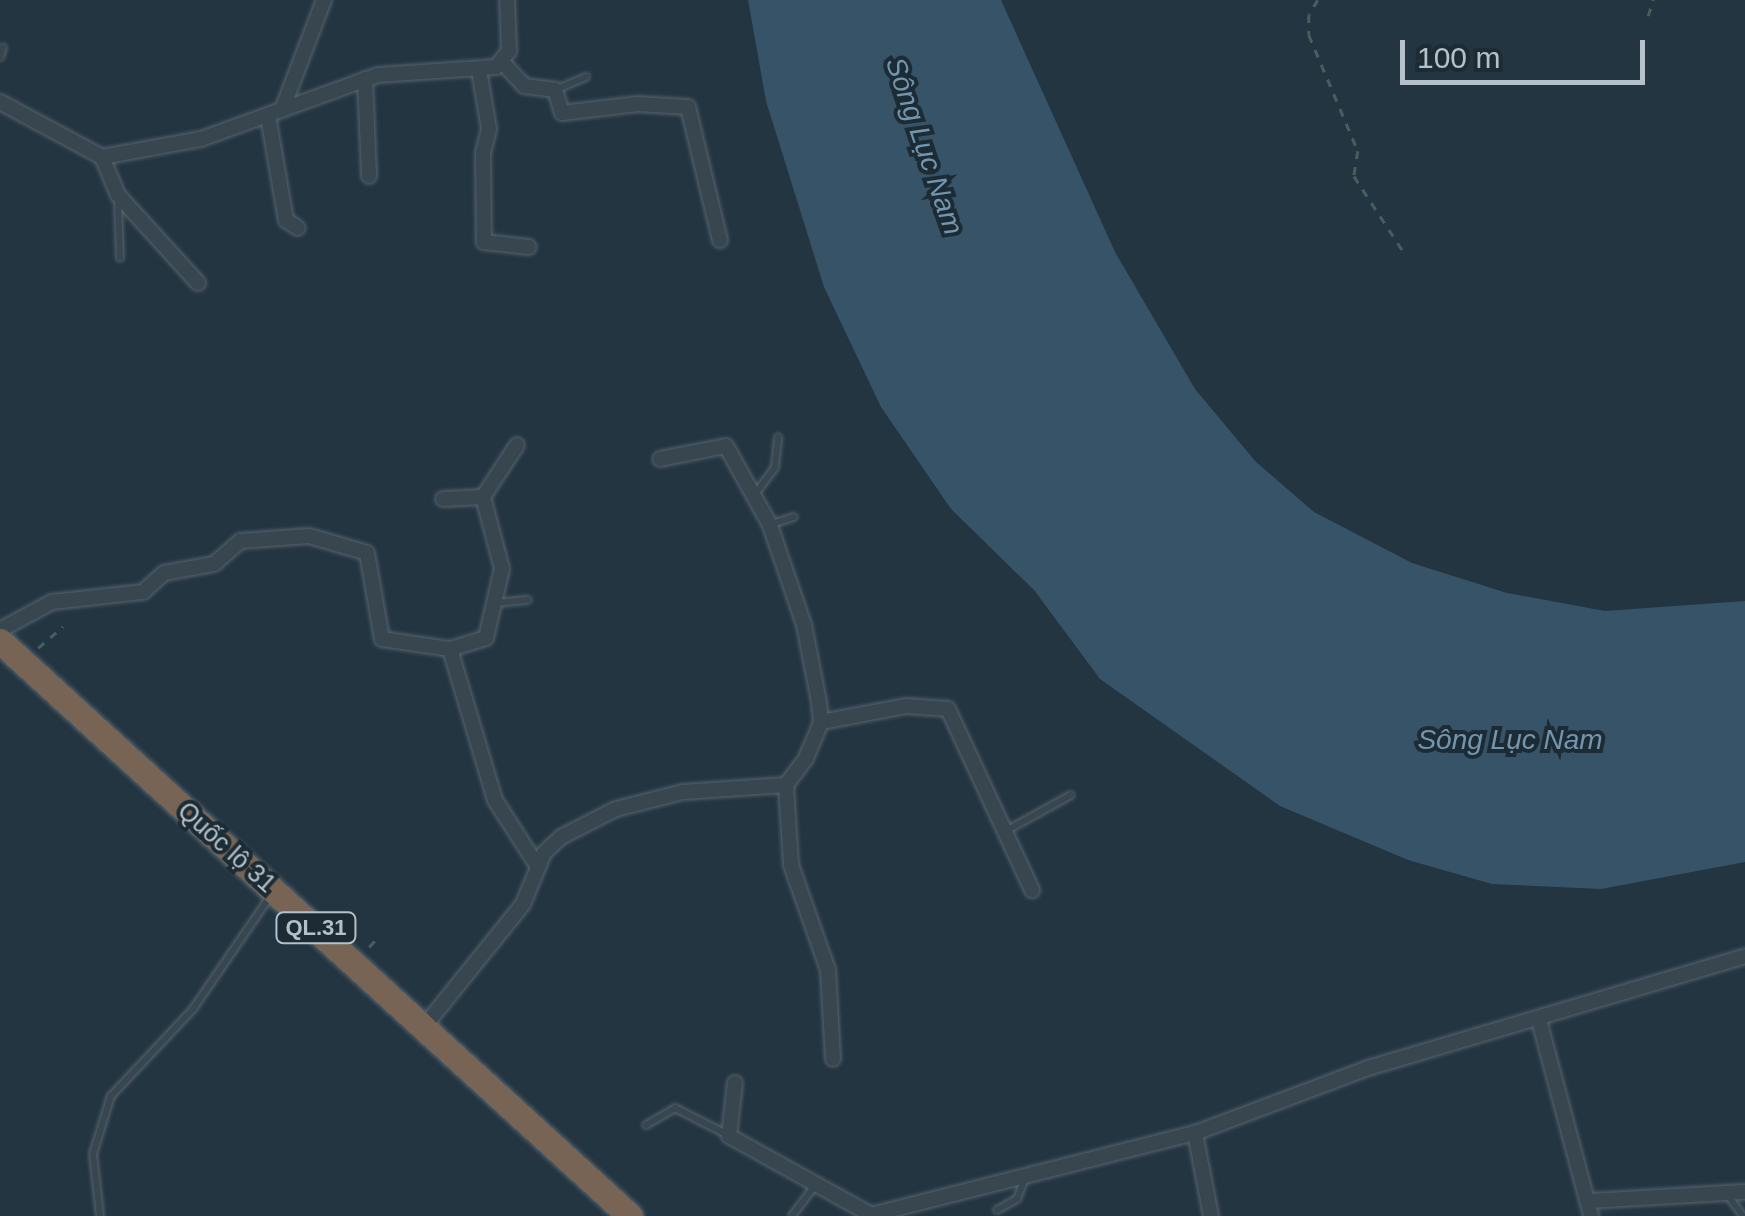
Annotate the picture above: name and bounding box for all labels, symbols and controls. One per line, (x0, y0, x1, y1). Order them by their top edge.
scale bar (1405, 20, 1650, 82)
text: 100 m (1417, 41, 1500, 74)
water label: Sông Lục Nam (878, 53, 970, 239)
water label: Sông Lục Nam (1417, 723, 1603, 757)
street label: Quốc lộ 31 (172, 795, 282, 899)
road number: QL.31 (274, 911, 358, 945)

